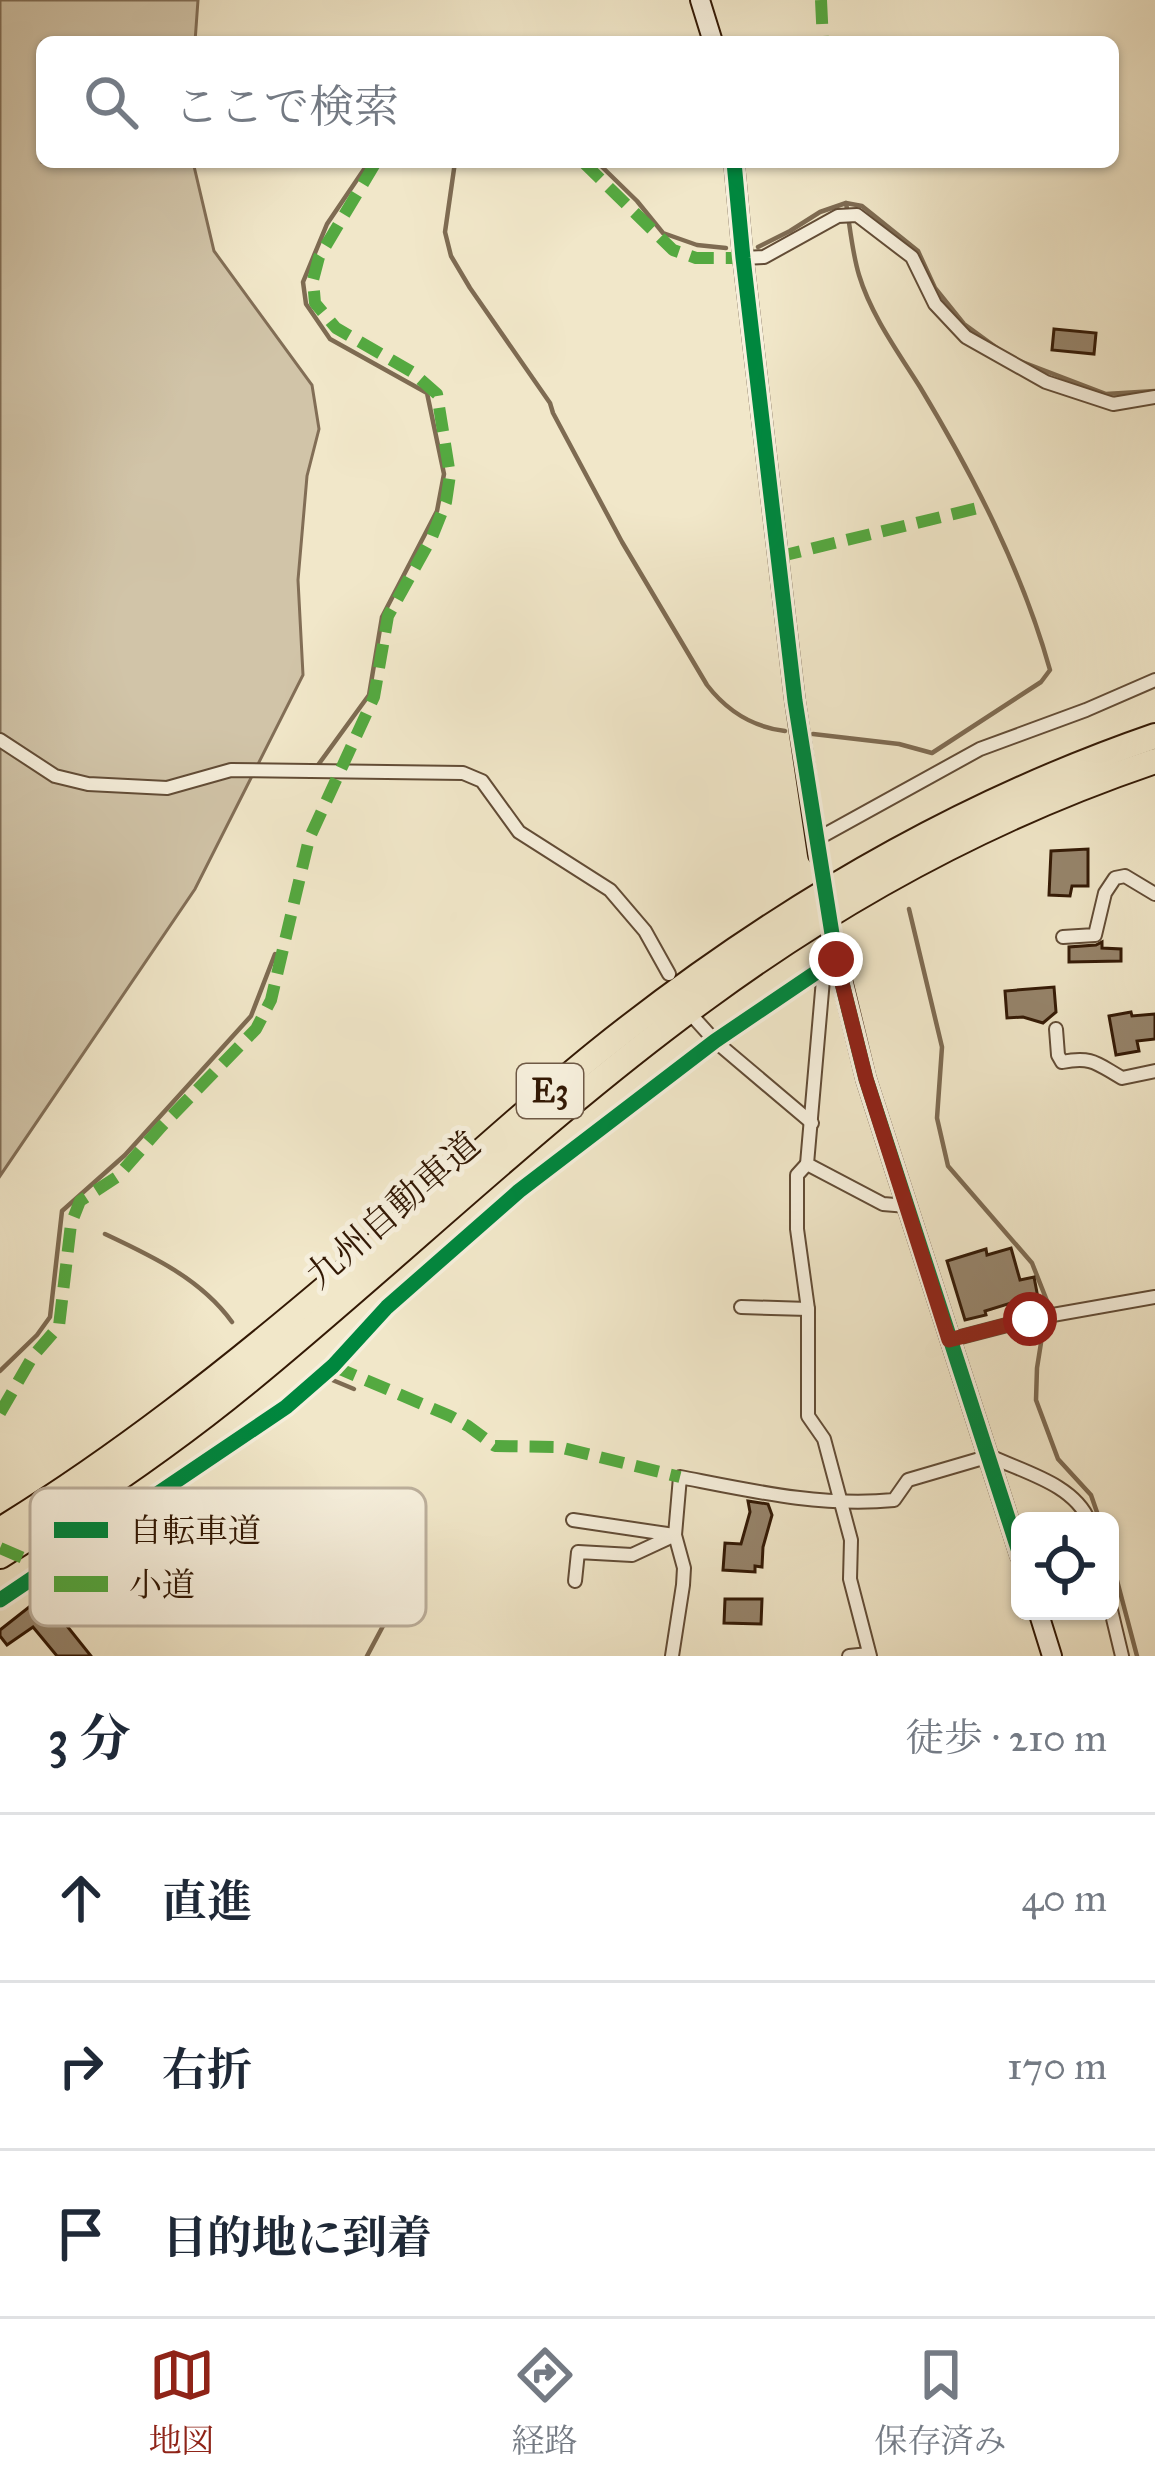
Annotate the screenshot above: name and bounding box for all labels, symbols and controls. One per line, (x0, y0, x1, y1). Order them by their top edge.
search box (36, 36, 1119, 168)
icon: search (78, 69, 144, 135)
text: ここで検索 (174, 79, 399, 134)
route end (809, 932, 863, 986)
road number: E3 (517, 1064, 583, 1118)
street label: 九州自動車道 (297, 1123, 489, 1297)
route start (1003, 1292, 1057, 1346)
legend (30, 1488, 426, 1626)
text: 自転車道 (129, 1511, 261, 1551)
map controls (1011, 1512, 1119, 1620)
button: locate (1011, 1512, 1119, 1620)
text: 小道 (129, 1565, 195, 1605)
text: 3 分 (48, 1708, 130, 1770)
text: 徒歩 · 210 m (905, 1714, 1107, 1762)
icon: ahead (48, 1865, 114, 1931)
text: 直進 (162, 1874, 252, 1929)
text: 40 m (1021, 1874, 1107, 1922)
icon: right (48, 2033, 114, 2099)
text: 右折 (162, 2042, 252, 2097)
text: 170 m (1007, 2042, 1107, 2090)
icon: arrive (48, 2201, 114, 2267)
text: 目的地に到着 (162, 2210, 432, 2265)
tab: 地図 (149, 2342, 215, 2461)
tab: 経路 (512, 2342, 578, 2461)
tab: 保存済み (875, 2342, 1007, 2461)

